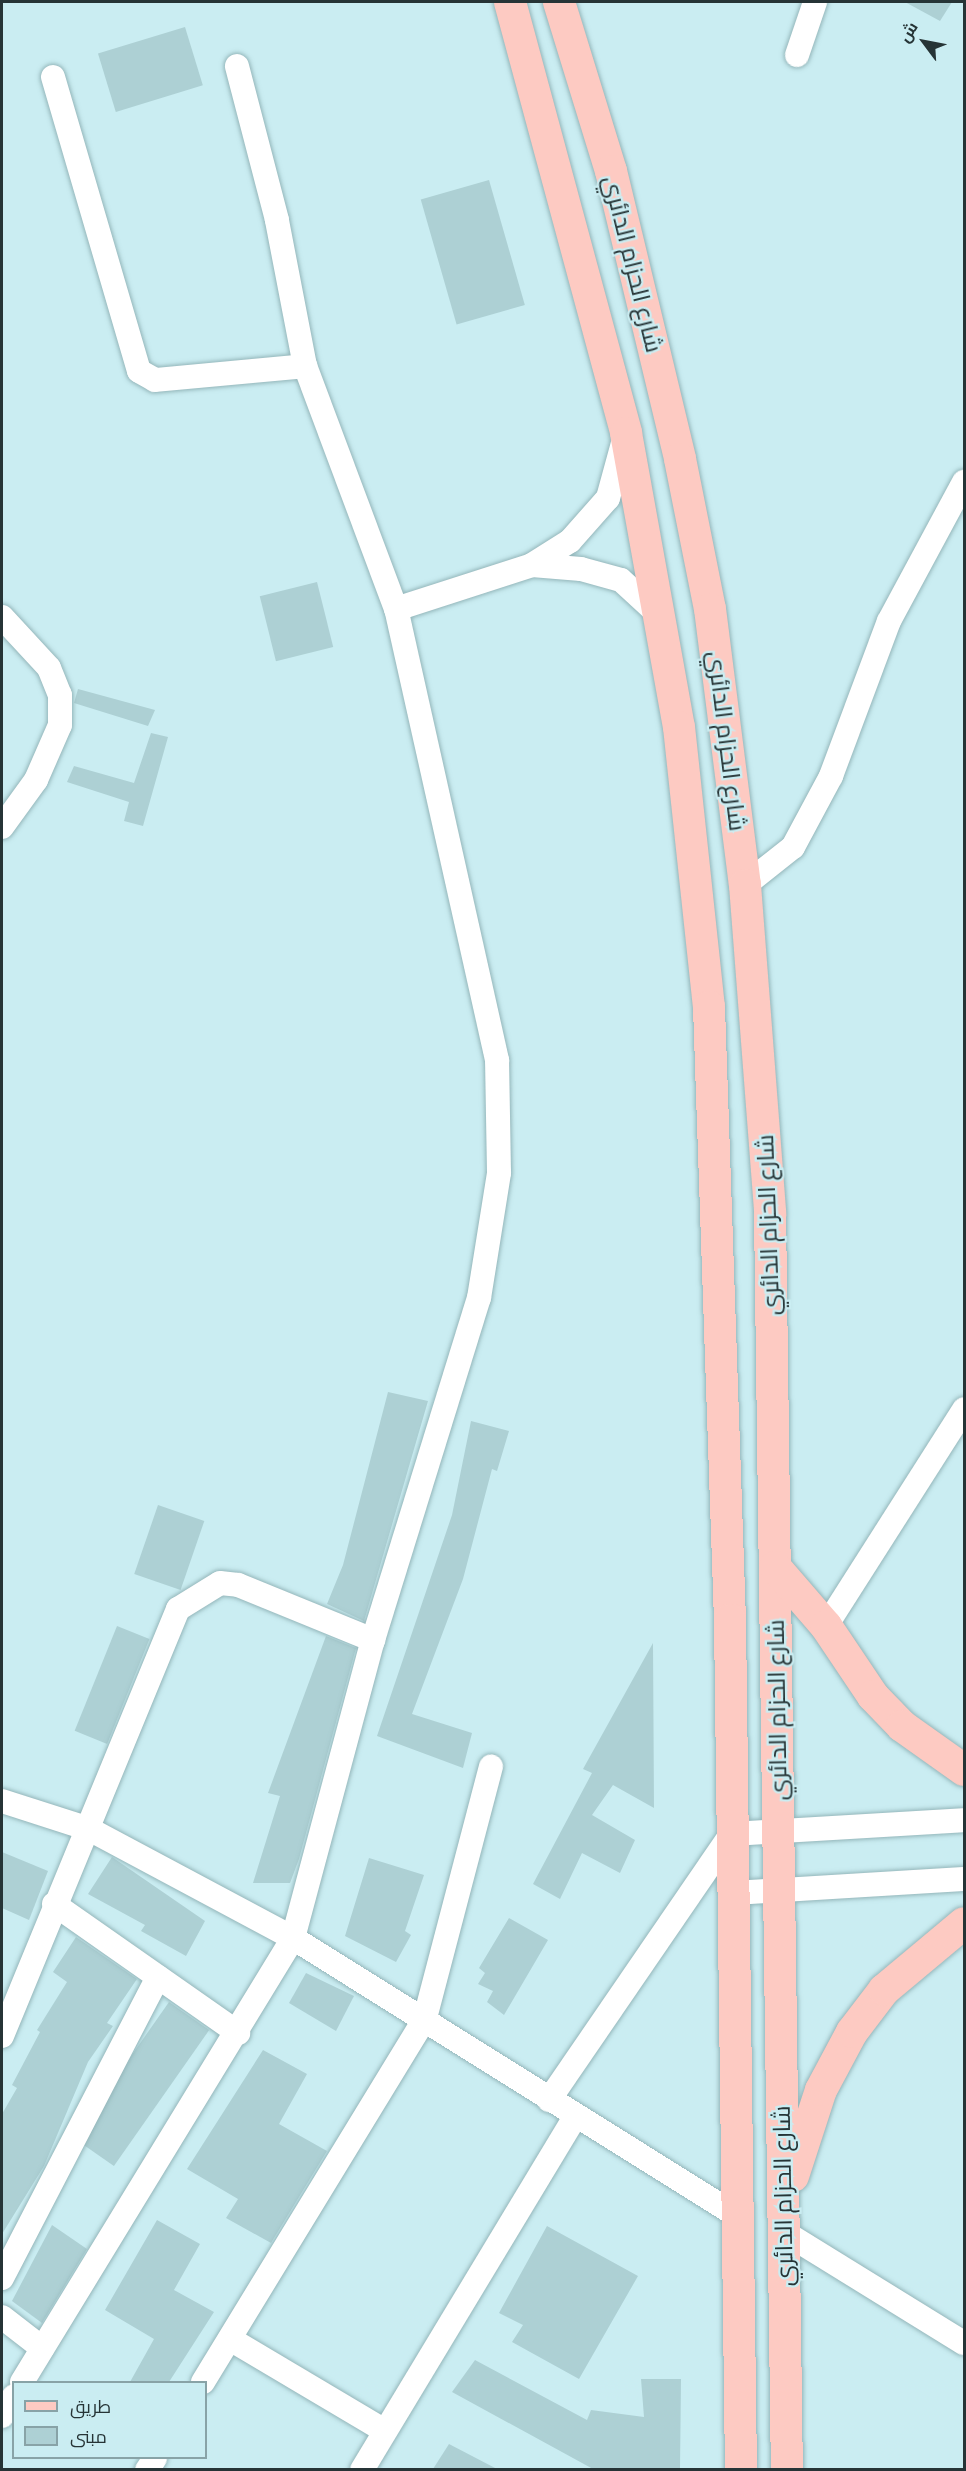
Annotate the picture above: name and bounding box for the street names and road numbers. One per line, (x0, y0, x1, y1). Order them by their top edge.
street label: شارع الحزام الدائري (597, 173, 669, 355)
street label: شارع الحزام الدائري (702, 649, 752, 833)
street label: شارع الحزام الدائري (750, 1134, 786, 1316)
street label: شارع الحزام الدائري (761, 1619, 793, 1801)
street label: شارع الحزام الدائري (767, 2105, 799, 2287)

